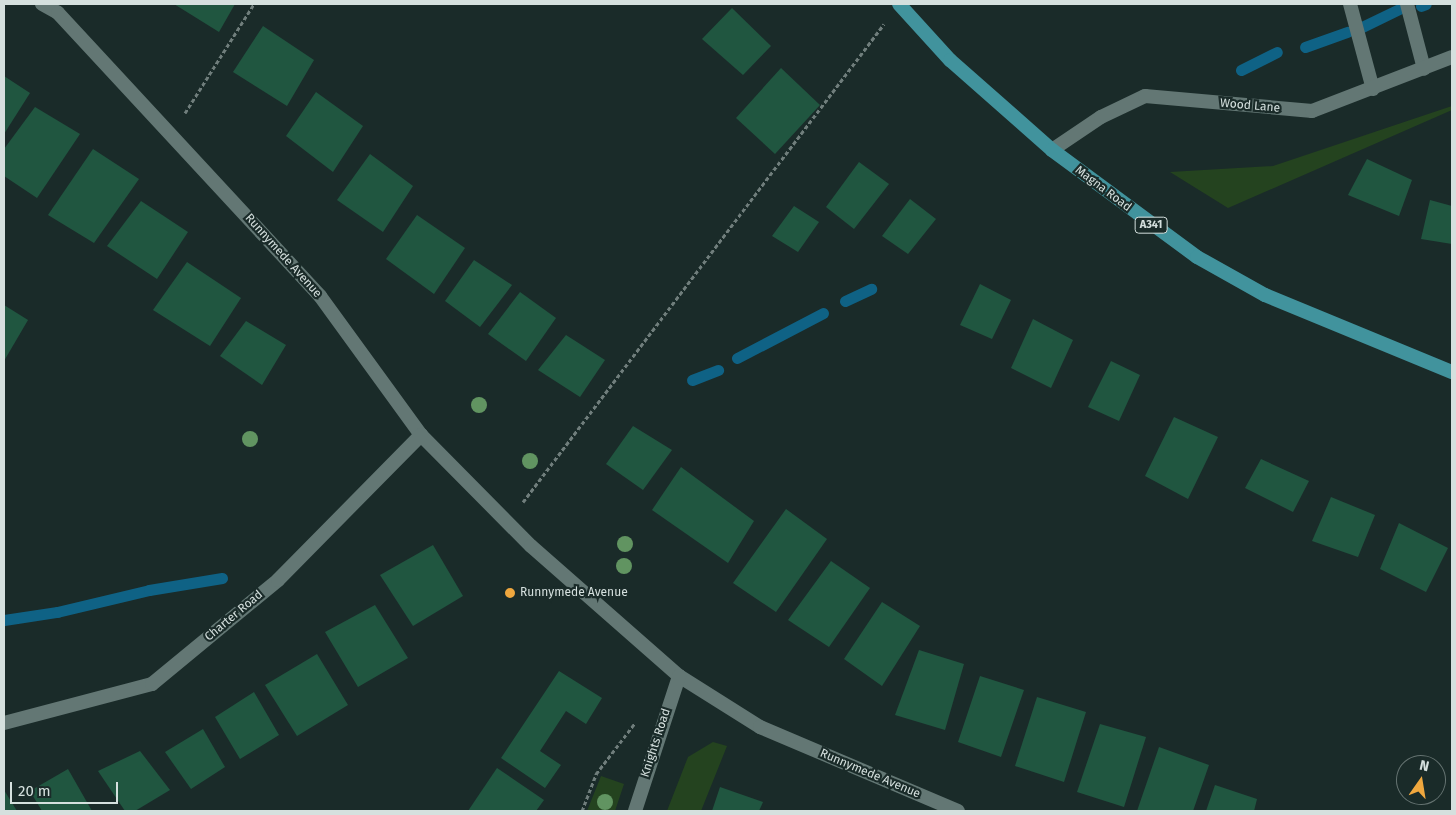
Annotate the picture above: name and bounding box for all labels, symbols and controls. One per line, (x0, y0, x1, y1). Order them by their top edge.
street label: Wood Lane (1219, 96, 1281, 116)
street label: Magna Road (1072, 163, 1134, 215)
street label: Runnymede Avenue (242, 211, 324, 301)
road number: A341 (1134, 216, 1168, 234)
place label: Runnymede Avenue (520, 586, 628, 600)
marker: Runnymede Avenue (504, 587, 516, 599)
street label: Charter Road (202, 588, 266, 644)
street label: Knights Road (638, 707, 674, 779)
street label: Runnymede Avenue (818, 746, 922, 802)
north arrow (1396, 755, 1446, 805)
text: N (1418, 757, 1431, 775)
scale bar (12, 772, 120, 804)
text: 20 m (18, 782, 51, 800)

